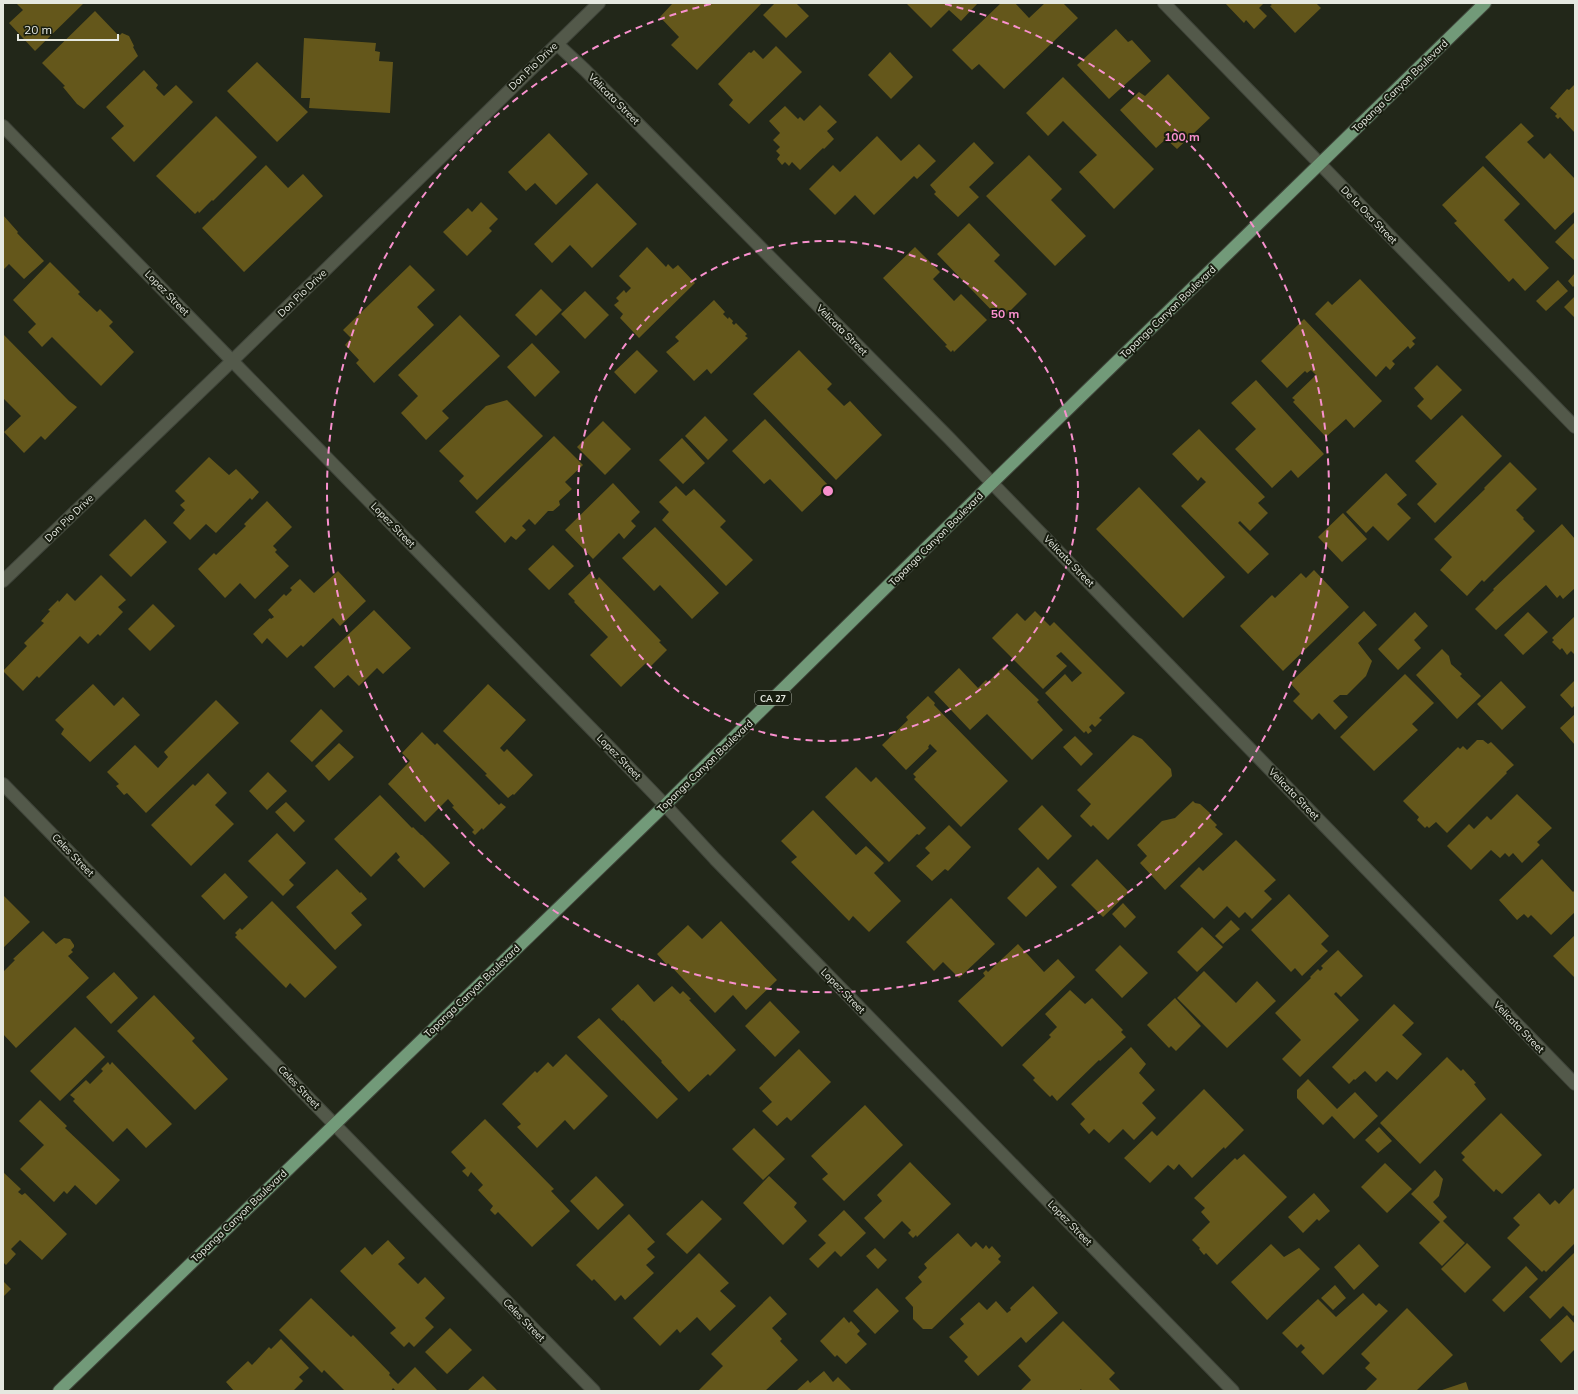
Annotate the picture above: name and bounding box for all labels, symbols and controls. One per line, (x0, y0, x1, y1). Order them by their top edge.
scale bar (18, 16, 118, 42)
text: 20 m (24, 22, 52, 37)
street label: Topanga Canyon Boulevard (1349, 37, 1451, 135)
street label: Don Pio Drive (506, 39, 560, 93)
street label: Velicata Street (586, 71, 643, 128)
text: 100 m (1164, 129, 1200, 144)
street label: De la Osa Street (1338, 183, 1400, 247)
street label: Topanga Canyon Boulevard (1117, 263, 1219, 361)
street label: Don Pio Drive (275, 266, 329, 320)
street label: Lopez Street (142, 268, 192, 319)
street label: Velicata Street (814, 302, 871, 359)
text: 50 m (991, 306, 1019, 321)
centre of rings (821, 484, 835, 498)
street label: Topanga Canyon Boulevard (886, 489, 986, 589)
street label: Don Pio Drive (42, 491, 96, 545)
street label: Lopez Street (368, 500, 418, 551)
street label: Velicata Street (1041, 532, 1097, 590)
road number: CA 27 (755, 691, 791, 705)
street label: Topanga Canyon Boulevard (654, 717, 756, 815)
street label: Lopez Street (594, 732, 644, 783)
street label: Velicata Street (1266, 765, 1322, 823)
street label: Celes Street (49, 831, 97, 880)
street label: Topanga Canyon Boulevard (421, 942, 523, 1040)
street label: Lopez Street (818, 966, 868, 1017)
street label: Velicata Street (1491, 998, 1547, 1056)
street label: Celes Street (275, 1063, 323, 1112)
street label: Topanga Canyon Boulevard (188, 1167, 290, 1265)
street label: Lopez Street (1045, 1198, 1095, 1249)
street label: Celes Street (500, 1296, 548, 1345)

